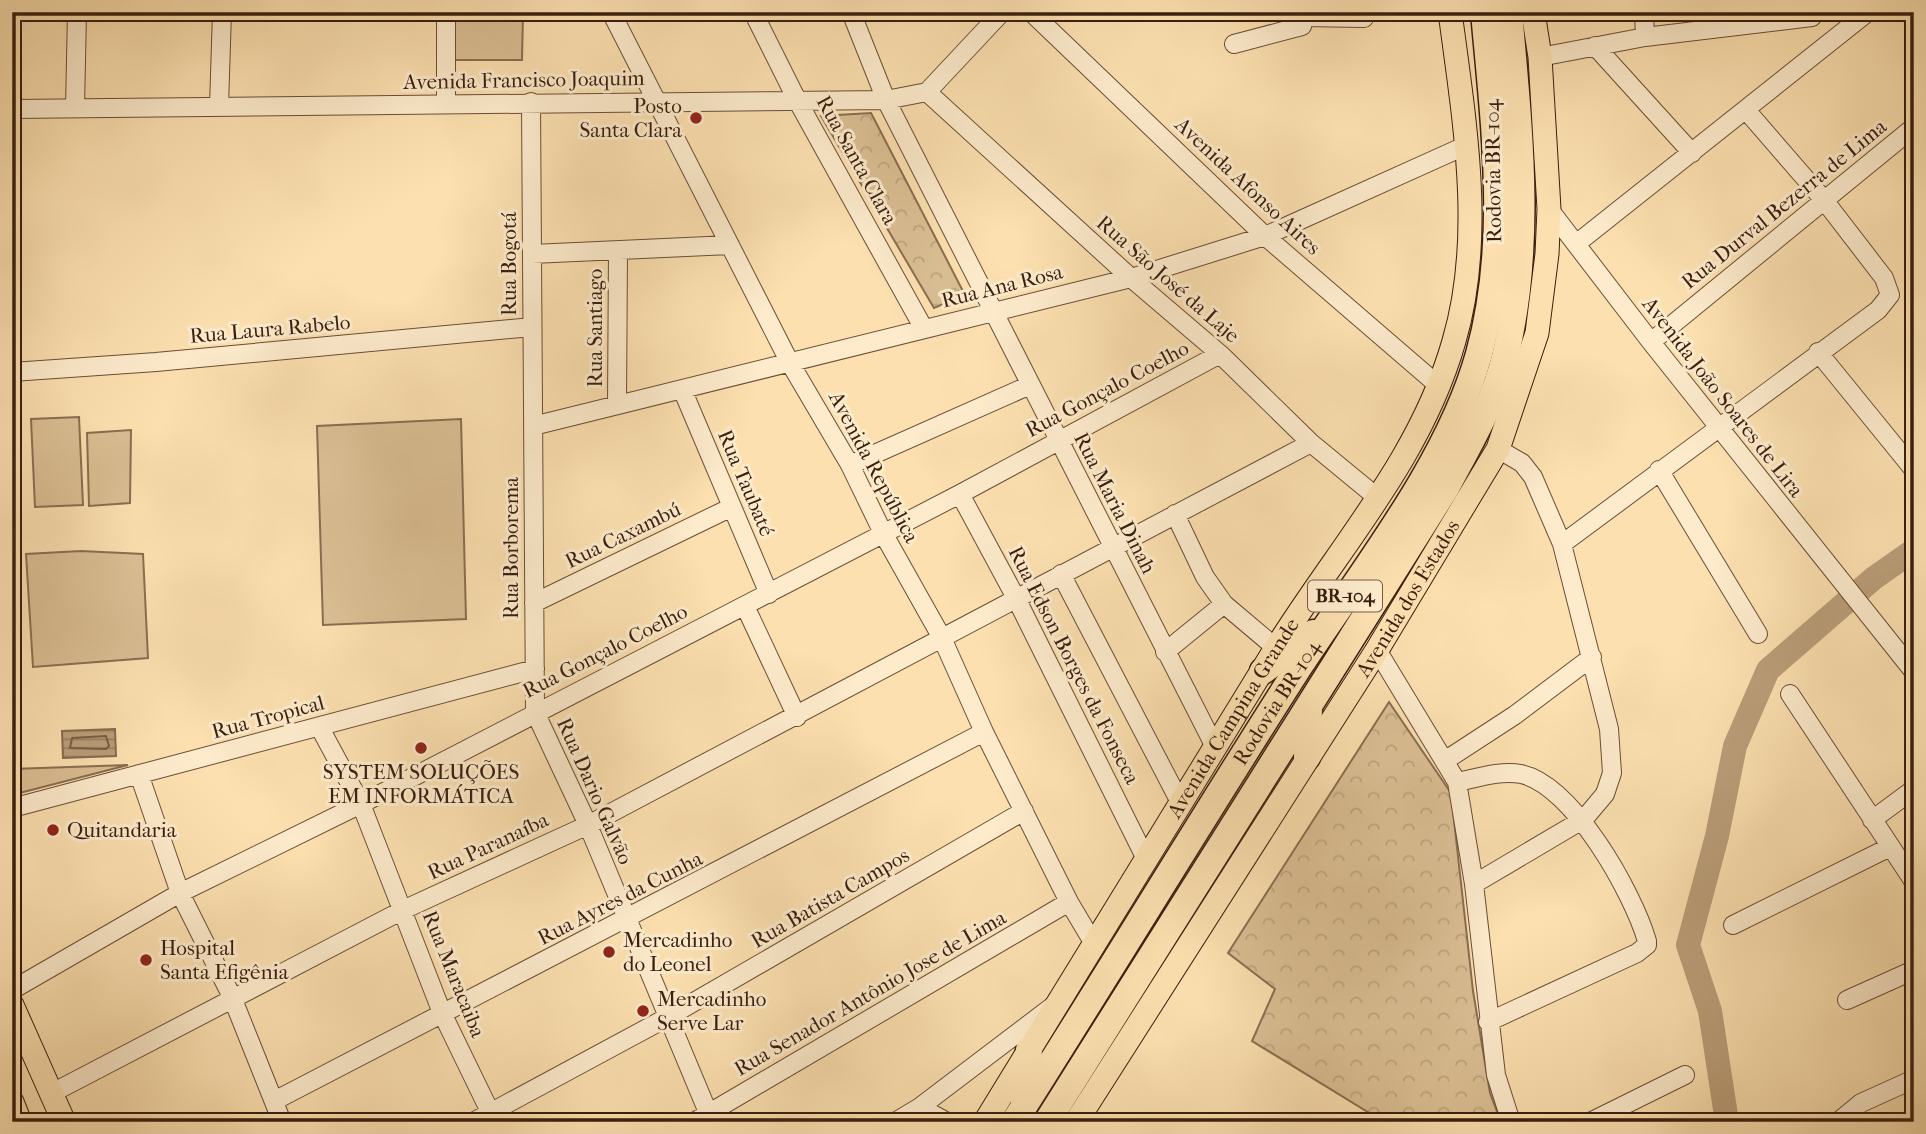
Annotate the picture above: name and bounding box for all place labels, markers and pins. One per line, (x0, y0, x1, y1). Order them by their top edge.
place label: Posto Santa Clara (579, 94, 682, 142)
marker: Posto Santa Clara (688, 110, 704, 126)
marker: SYSTEM SOLUÇÕES EM INFORMÁTICA (413, 740, 429, 756)
place label: SYSTEM SOLUÇÕES EM INFORMÁTICA (323, 760, 519, 808)
place label: Quitandaria (67, 818, 177, 842)
marker: Quitandaria (45, 822, 61, 838)
place label: Mercadinho do Leonel (623, 928, 732, 976)
place label: Hospital Santa Efigênia (160, 936, 289, 984)
marker: Mercadinho do Leonel (601, 944, 617, 960)
marker: Hospital Santa Efigênia (138, 952, 154, 968)
place label: Mercadinho Serve Lar (657, 987, 766, 1035)
marker: Mercadinho Serve Lar (635, 1003, 651, 1019)

